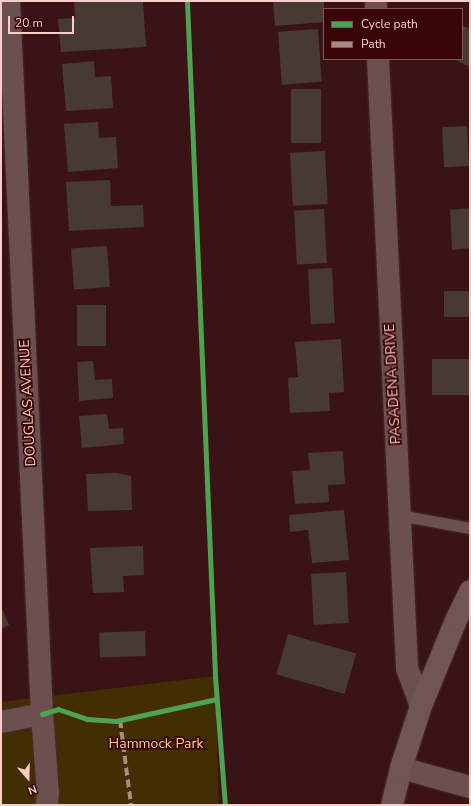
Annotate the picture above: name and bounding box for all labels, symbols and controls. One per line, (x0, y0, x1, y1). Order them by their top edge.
scale bar (10, 8, 76, 34)
legend (323, 8, 463, 60)
text: 20 m (15, 15, 43, 31)
text: Cycle path (361, 16, 418, 32)
text: Path (361, 36, 386, 52)
street label: PASADENA DRIVE (381, 323, 405, 445)
street label: DOUGLAS AVENUE (16, 339, 40, 467)
park label: Hammock Park (109, 736, 203, 752)
north arrow (8, 758, 48, 798)
text: N (26, 781, 39, 798)

